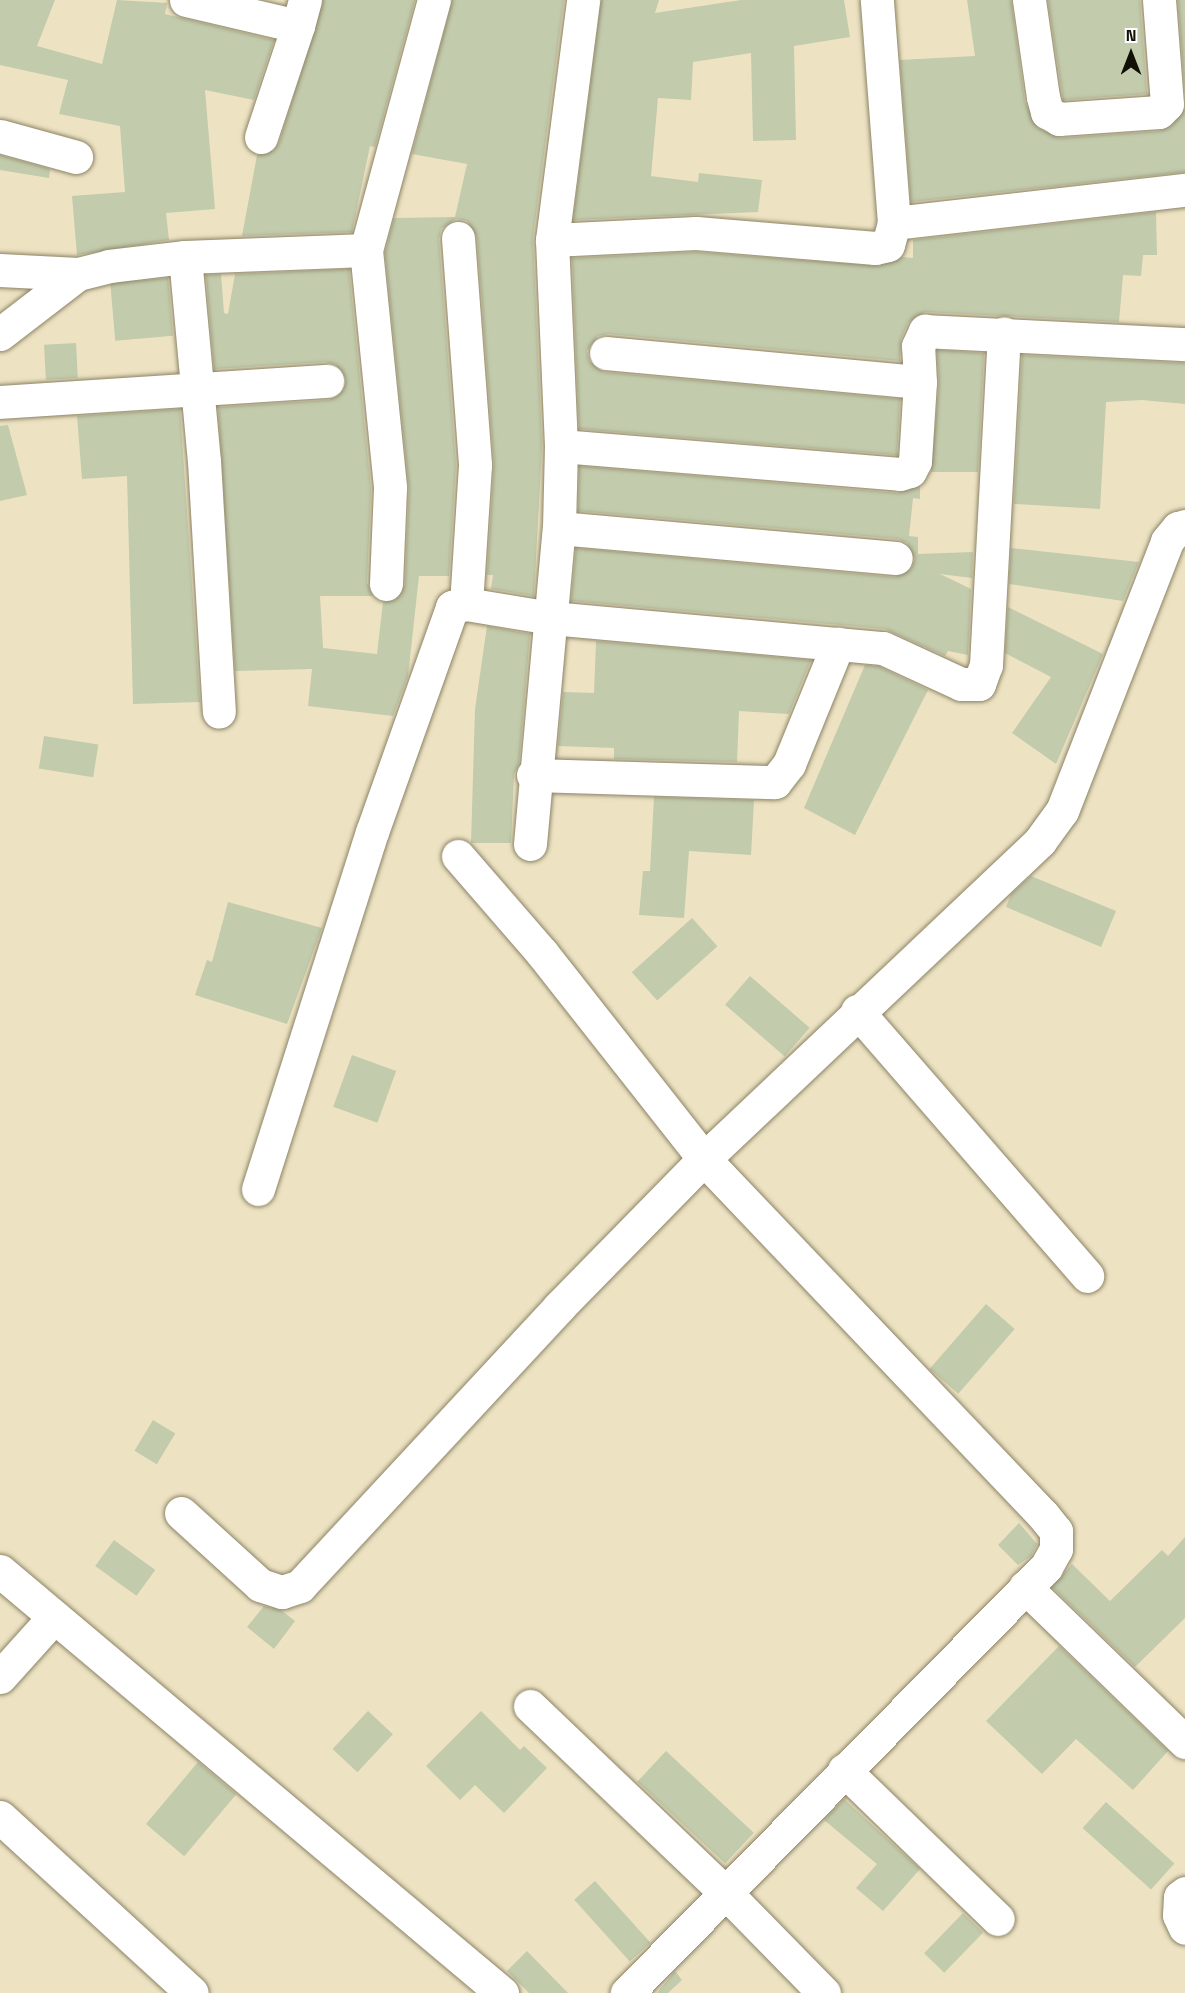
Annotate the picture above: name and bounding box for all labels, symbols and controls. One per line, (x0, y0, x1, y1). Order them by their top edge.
north arrow (1101, 24, 1161, 84)
text: N (1126, 25, 1136, 46)

